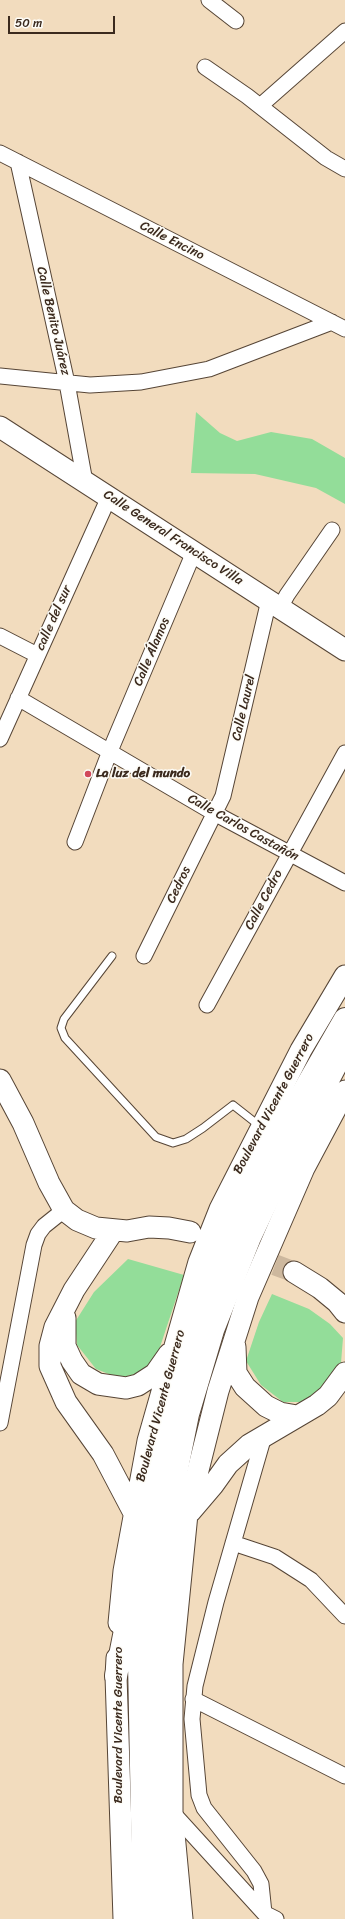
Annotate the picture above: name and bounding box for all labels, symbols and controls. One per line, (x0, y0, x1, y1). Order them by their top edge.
scale bar (10, 8, 117, 34)
text: 50 m (15, 12, 42, 34)
street label: Calle Encino (137, 218, 207, 264)
street label: Calle Benito Juárez (33, 265, 73, 377)
street label: Calle General Francisco Villa (100, 487, 246, 589)
street label: calle del sur (33, 583, 75, 653)
street label: Calle Álamos (131, 615, 173, 689)
street label: Calle Laurel (229, 674, 259, 742)
place label: La luz del mundo (96, 766, 190, 782)
marker: La luz del mundo (83, 769, 93, 779)
street label: Calle Carlos Castañón (185, 791, 301, 865)
street label: Cedros (163, 864, 195, 906)
street label: Calle Cedro (242, 867, 286, 933)
street label: Boulevard Vicente Guerrero (230, 1031, 318, 1177)
street label: Boulevard Vicente Guerrero (133, 1328, 189, 1484)
street label: Boulevard Vicente Guerrero (111, 1647, 127, 1803)

